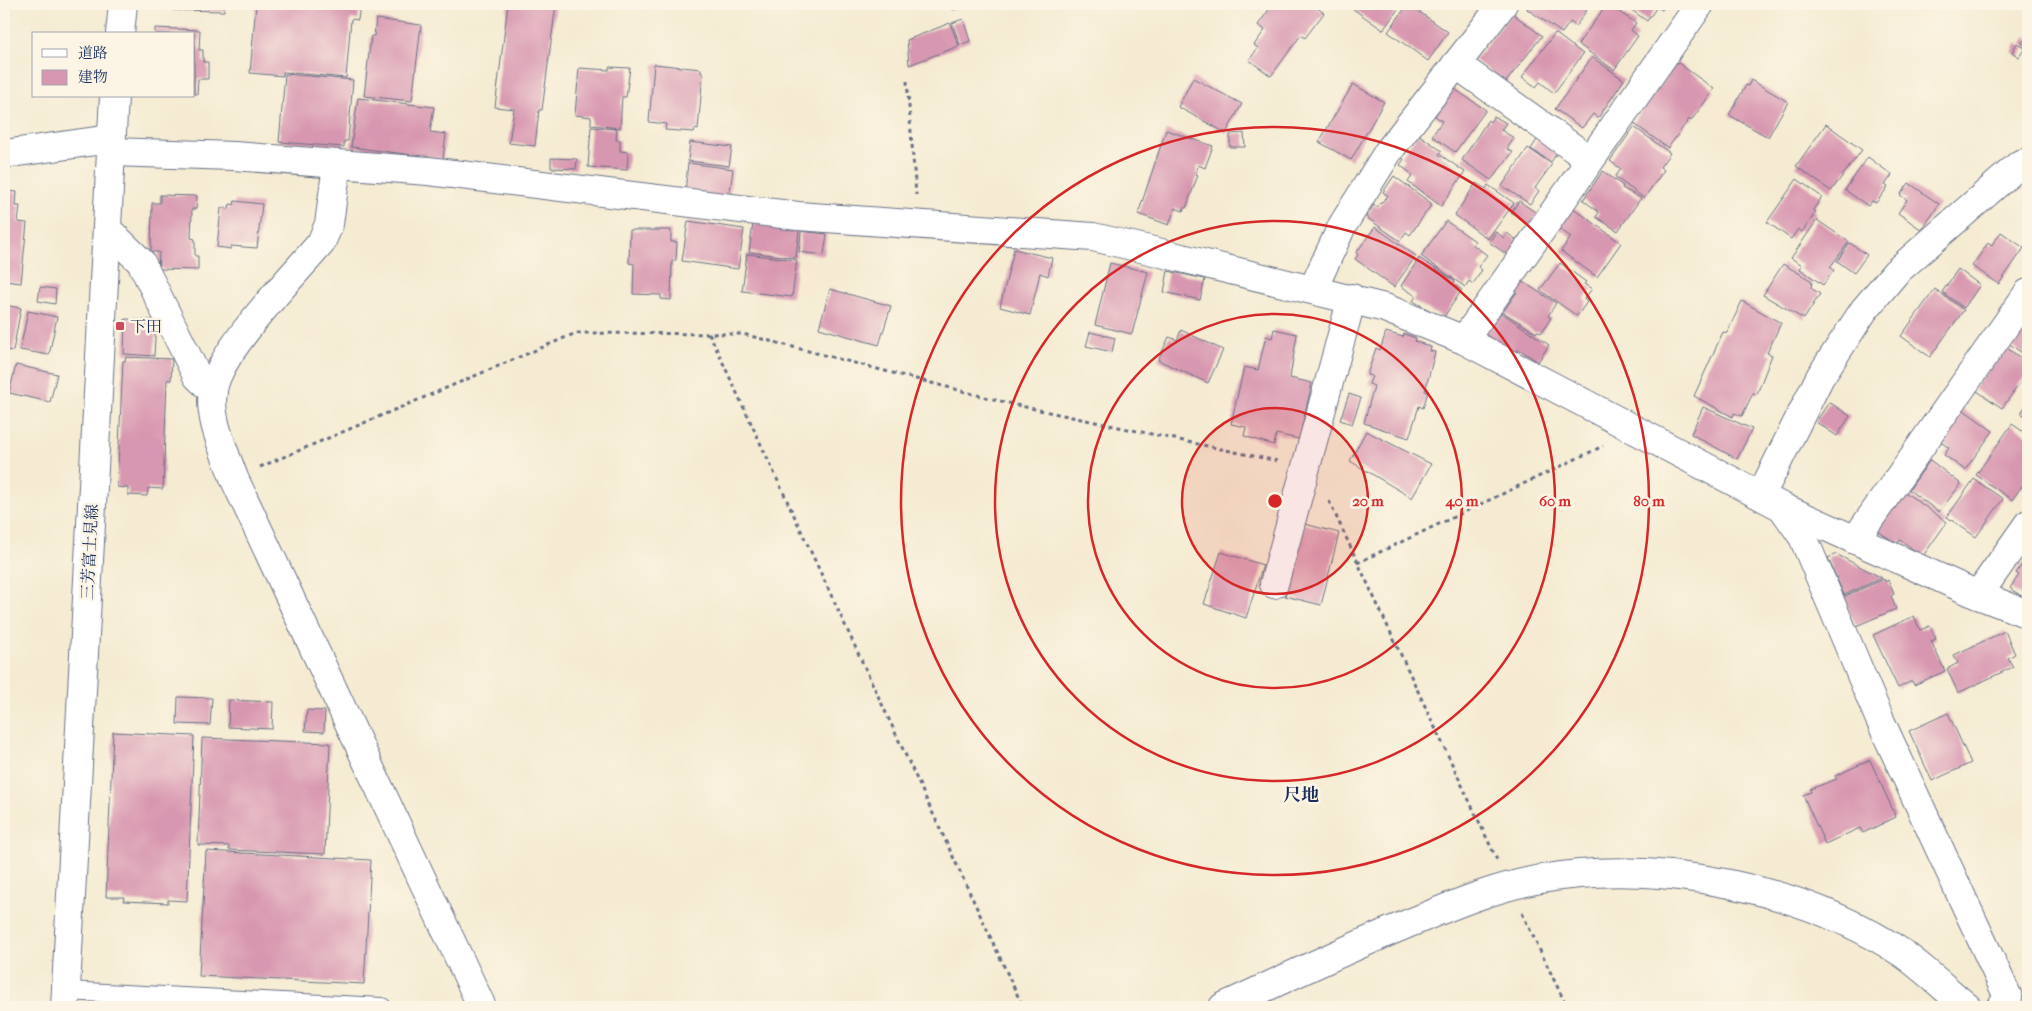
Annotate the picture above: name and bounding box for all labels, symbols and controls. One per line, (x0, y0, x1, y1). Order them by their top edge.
legend (32, 32, 195, 98)
text: 道路 (78, 44, 108, 62)
text: 建物 (78, 68, 108, 86)
place label: 下田 (130, 317, 162, 336)
marker: 下田 (114, 320, 126, 332)
centre of rings (1266, 492, 1284, 510)
text: 20 m (1352, 492, 1384, 510)
text: 40 m (1445, 492, 1479, 510)
text: 60 m (1539, 492, 1572, 510)
text: 80 m (1633, 492, 1665, 510)
street label: 三芳富士見線 (77, 504, 101, 600)
district label: 尺地 (1283, 785, 1319, 806)

